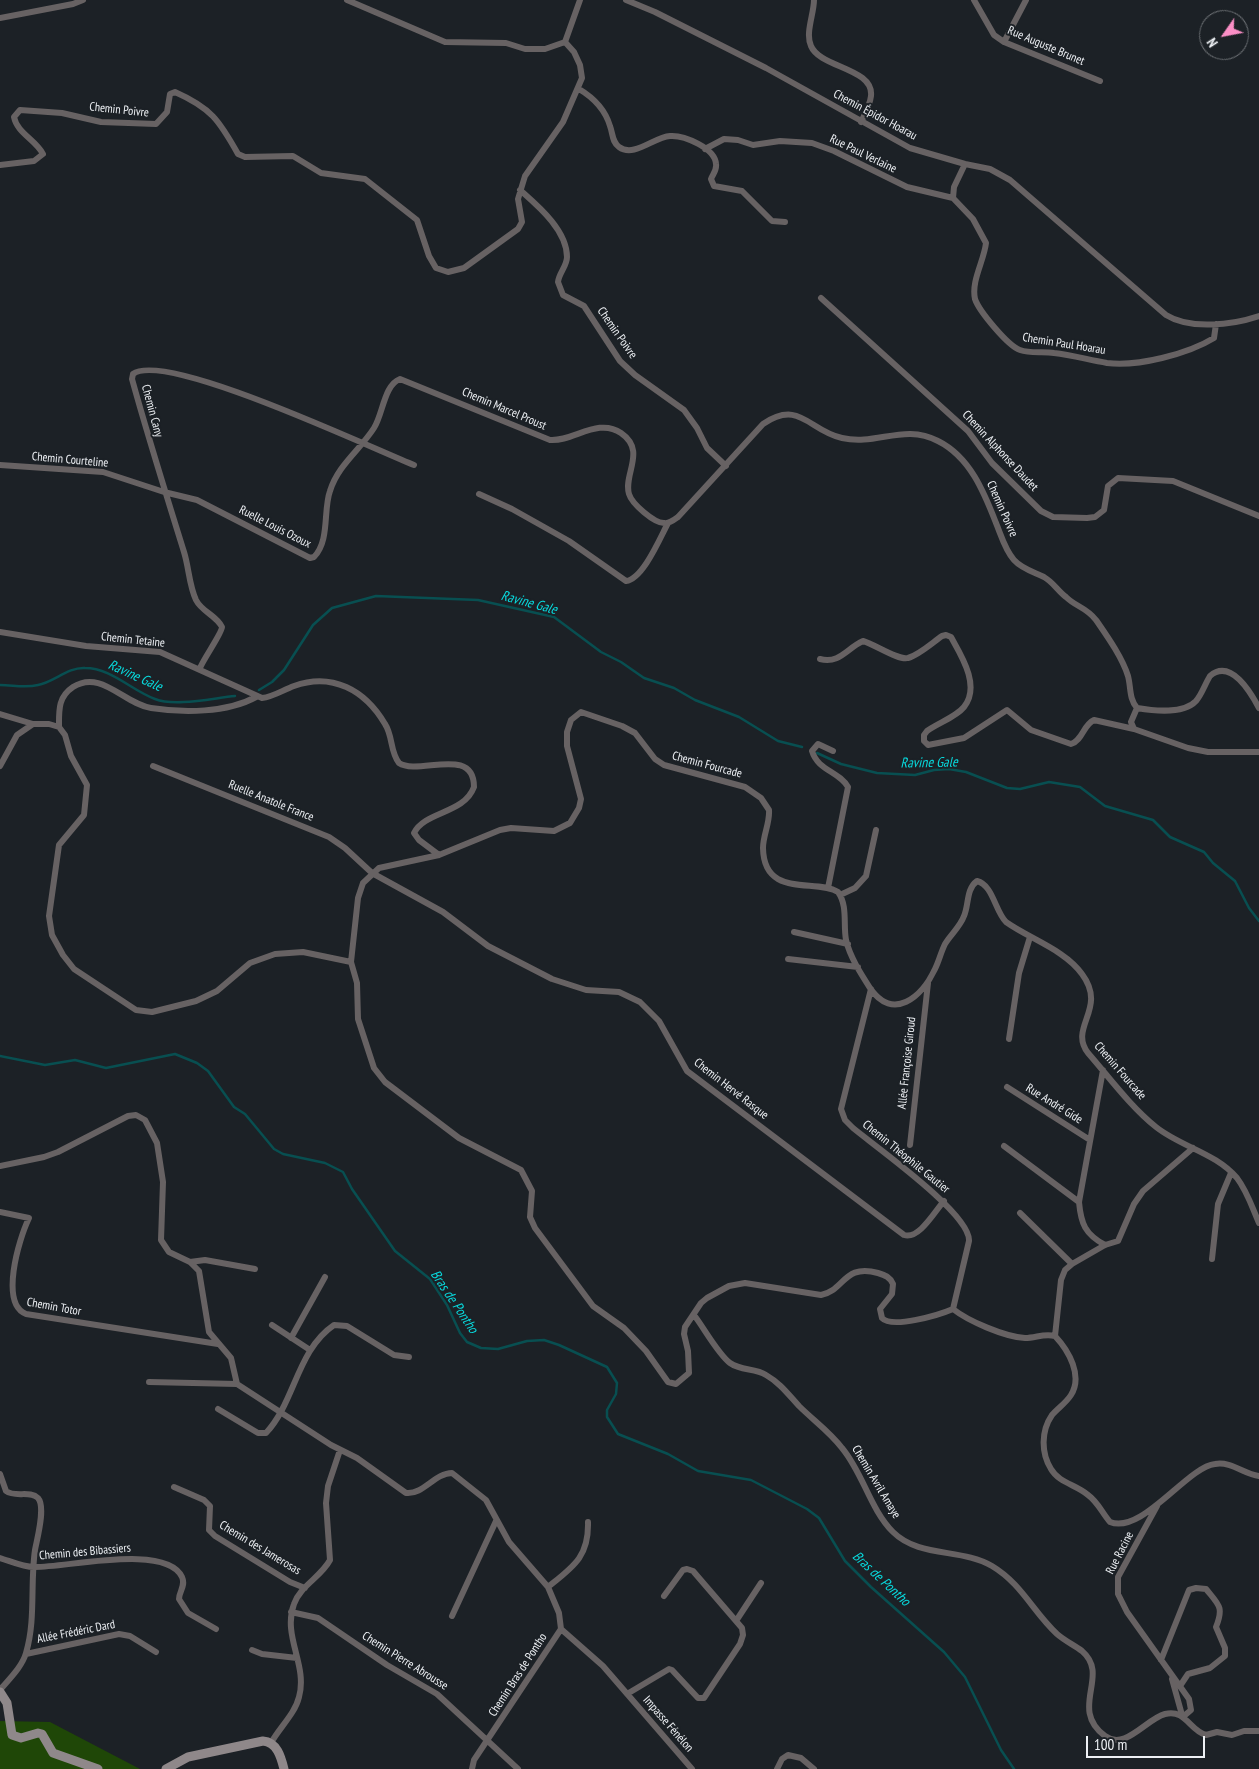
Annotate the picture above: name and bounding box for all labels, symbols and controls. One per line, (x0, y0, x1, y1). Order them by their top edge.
north arrow (1199, 10, 1249, 60)
street label: Rue Auguste Brunet (1005, 23, 1087, 69)
text: N (1203, 35, 1222, 51)
street label: Chemin Épidor Hoarau (831, 87, 919, 143)
street label: Chemin Poivre (89, 100, 149, 120)
street label: Rue Paul Verlaine (827, 132, 899, 176)
street label: Chemin Poivre (594, 304, 640, 362)
street label: Chemin Paul Hoarau (1021, 330, 1107, 358)
street label: Chemin Cany (138, 383, 166, 439)
street label: Chemin Marcel Proust (460, 385, 548, 433)
street label: Chemin Alphonse Daudet (959, 408, 1041, 494)
street label: Chemin Courteline (31, 449, 109, 471)
street label: Chemin Poivre (983, 479, 1021, 539)
street label: Ruelle Louis Ozoux (237, 503, 313, 551)
water label: Ravine Gale (499, 587, 559, 619)
street label: Chemin Tetaine (100, 629, 166, 651)
water label: Ravine Gale (105, 657, 165, 695)
street label: Chemin Fourcade (670, 749, 744, 781)
water label: Ravine Gale (900, 754, 958, 772)
street label: Ruelle Anatole France (226, 777, 316, 825)
street label: Allée Françoise Giroud (895, 1016, 919, 1110)
street label: Chemin Fourcade (1091, 1039, 1149, 1103)
street label: Chemin Hervé Rasque (691, 1055, 771, 1123)
street label: Rue André Gide (1023, 1081, 1085, 1127)
street label: Chemin Théophile Gautier (859, 1117, 953, 1197)
water label: Bras de Pontho (427, 1267, 481, 1337)
street label: Chemin Totor (26, 1295, 82, 1319)
street label: Chemin Avril Amaye (848, 1443, 904, 1521)
street label: Chemin des Jamerosas (217, 1518, 303, 1578)
street label: Rue Racine (1103, 1529, 1137, 1577)
street label: Chemin des Bibassiers (39, 1541, 131, 1563)
water label: Bras de Pontho (849, 1548, 913, 1610)
street label: Allée Frédéric Dard (36, 1617, 116, 1647)
street label: Chemin Pierre Abrousse (359, 1629, 451, 1693)
street label: Chemin Bras de Pontho (486, 1631, 550, 1719)
street label: Impasse Fénélon (640, 1693, 696, 1755)
scale bar (1089, 1726, 1208, 1758)
text: 100 m (1094, 1735, 1127, 1754)

